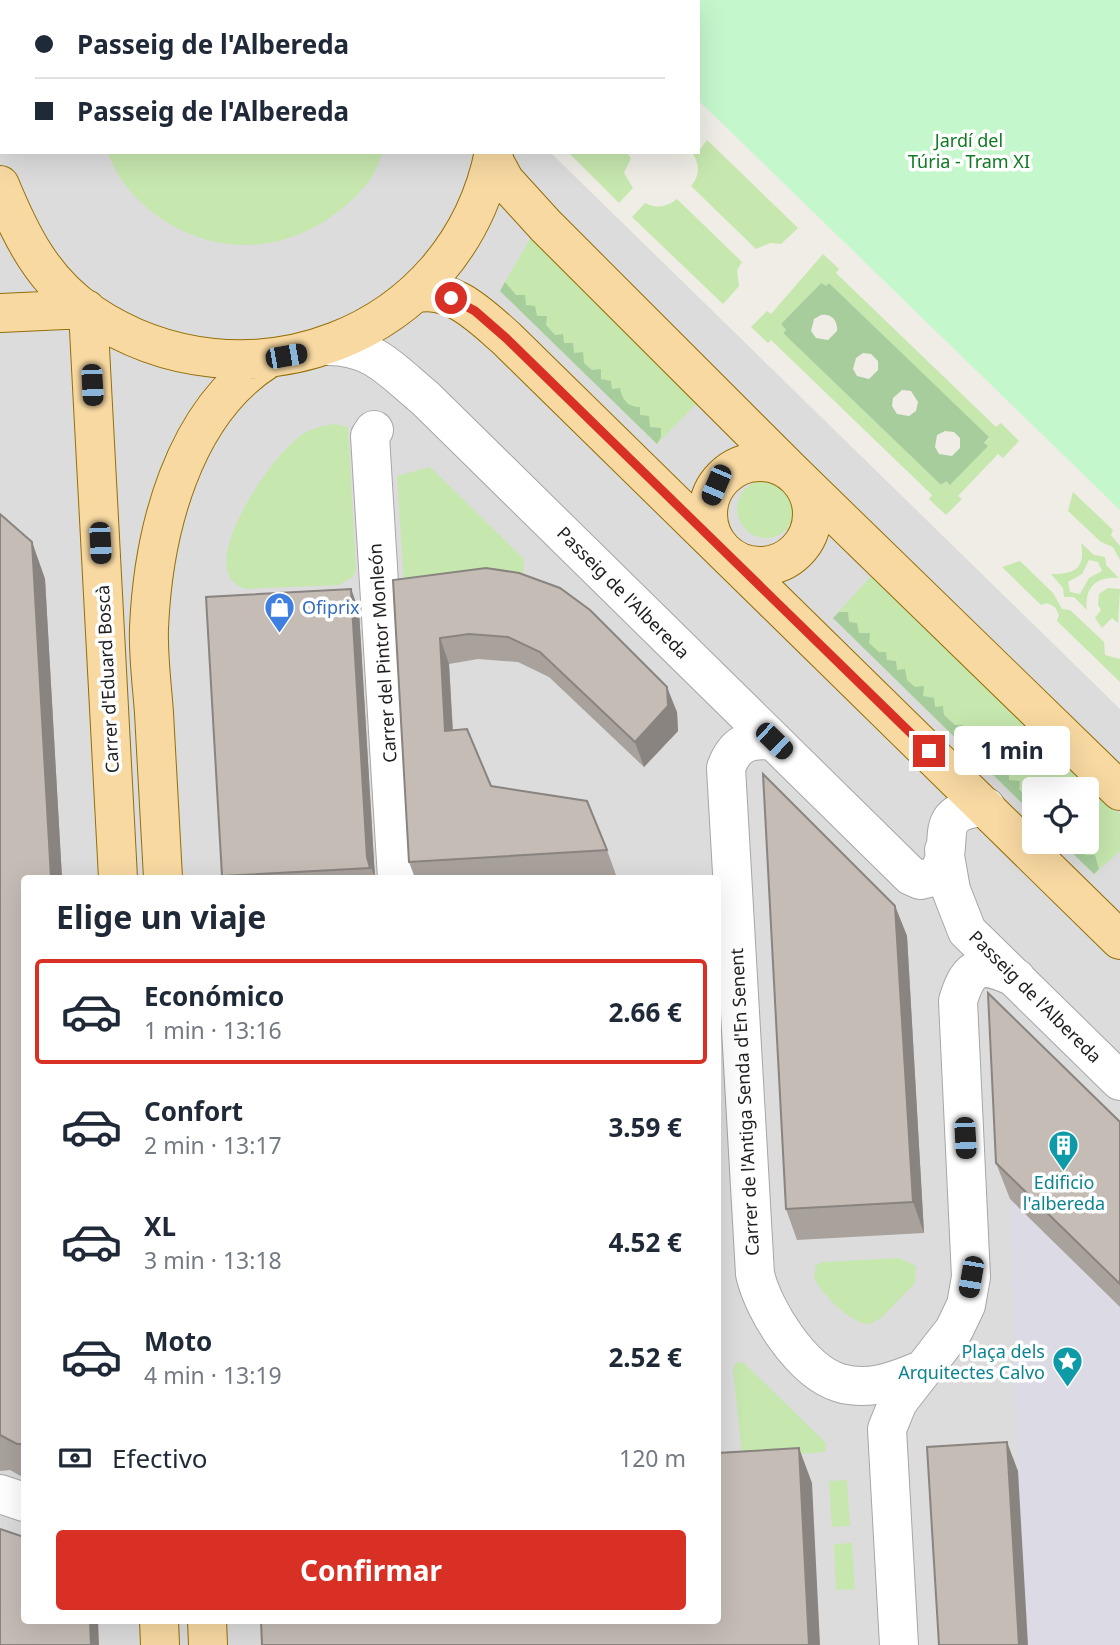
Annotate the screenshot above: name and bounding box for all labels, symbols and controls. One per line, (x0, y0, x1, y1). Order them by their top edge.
text: Passeig de l'Albereda (77, 26, 349, 62)
text: Passeig de l'Albereda (77, 93, 349, 129)
park label: Jardí del Túria - Tram XI (908, 128, 1030, 173)
route start (435, 282, 467, 314)
car (264, 342, 309, 370)
car (81, 363, 104, 407)
car (699, 462, 734, 508)
car (89, 521, 112, 565)
street label: Passeig de l'Albereda (552, 521, 695, 664)
street label: Carrer del Pintor Monleón (362, 542, 402, 764)
street label: Carrer d'Eduard Boscà (90, 584, 124, 774)
shop icon: Ofiprix (262, 591, 296, 635)
place label: Ofiprix (302, 595, 360, 619)
car (752, 719, 797, 763)
callout: 1 min (954, 726, 1069, 776)
text: 1 min (980, 734, 1044, 766)
route end (913, 735, 945, 767)
map controls (1022, 777, 1099, 854)
button: locate (1022, 777, 1099, 854)
text: Elige un viaje (56, 895, 266, 938)
street label: Passeig de l'Albereda (964, 925, 1107, 1068)
street label: Carrer de l'Antiga Senda d'En Senent (724, 947, 764, 1257)
text: Económico (144, 978, 284, 1014)
icon: car (60, 980, 123, 1043)
text: 2.66 € (608, 994, 682, 1030)
text: 1 min · 13:16 (144, 1014, 282, 1046)
text: Confort (144, 1093, 243, 1129)
icon: car (60, 1095, 123, 1158)
text: 3.59 € (608, 1109, 682, 1145)
car (954, 1116, 977, 1160)
building icon: Edificio l'albereda (1047, 1128, 1081, 1172)
text: 2 min · 13:17 (144, 1129, 282, 1161)
place label: Edificio l'albereda (1023, 1170, 1105, 1215)
text: XL (144, 1208, 176, 1244)
icon: car (60, 1210, 123, 1273)
text: 4.52 € (608, 1224, 682, 1260)
text: 3 min · 13:18 (144, 1244, 282, 1276)
car (958, 1254, 985, 1300)
text: Moto (144, 1323, 212, 1359)
icon: car (60, 1325, 123, 1388)
text: 2.52 € (608, 1339, 682, 1375)
place label: Plaça dels Arquitectes Calvo (898, 1339, 1045, 1384)
place icon: Plaça dels Arquitectes Calvo (1051, 1345, 1085, 1389)
text: 4 min · 13:19 (144, 1359, 282, 1391)
icon: cash (56, 1439, 94, 1477)
text: Efectivo (112, 1440, 208, 1476)
text: 120 m (619, 1442, 686, 1474)
button: Confirmar (56, 1530, 686, 1610)

